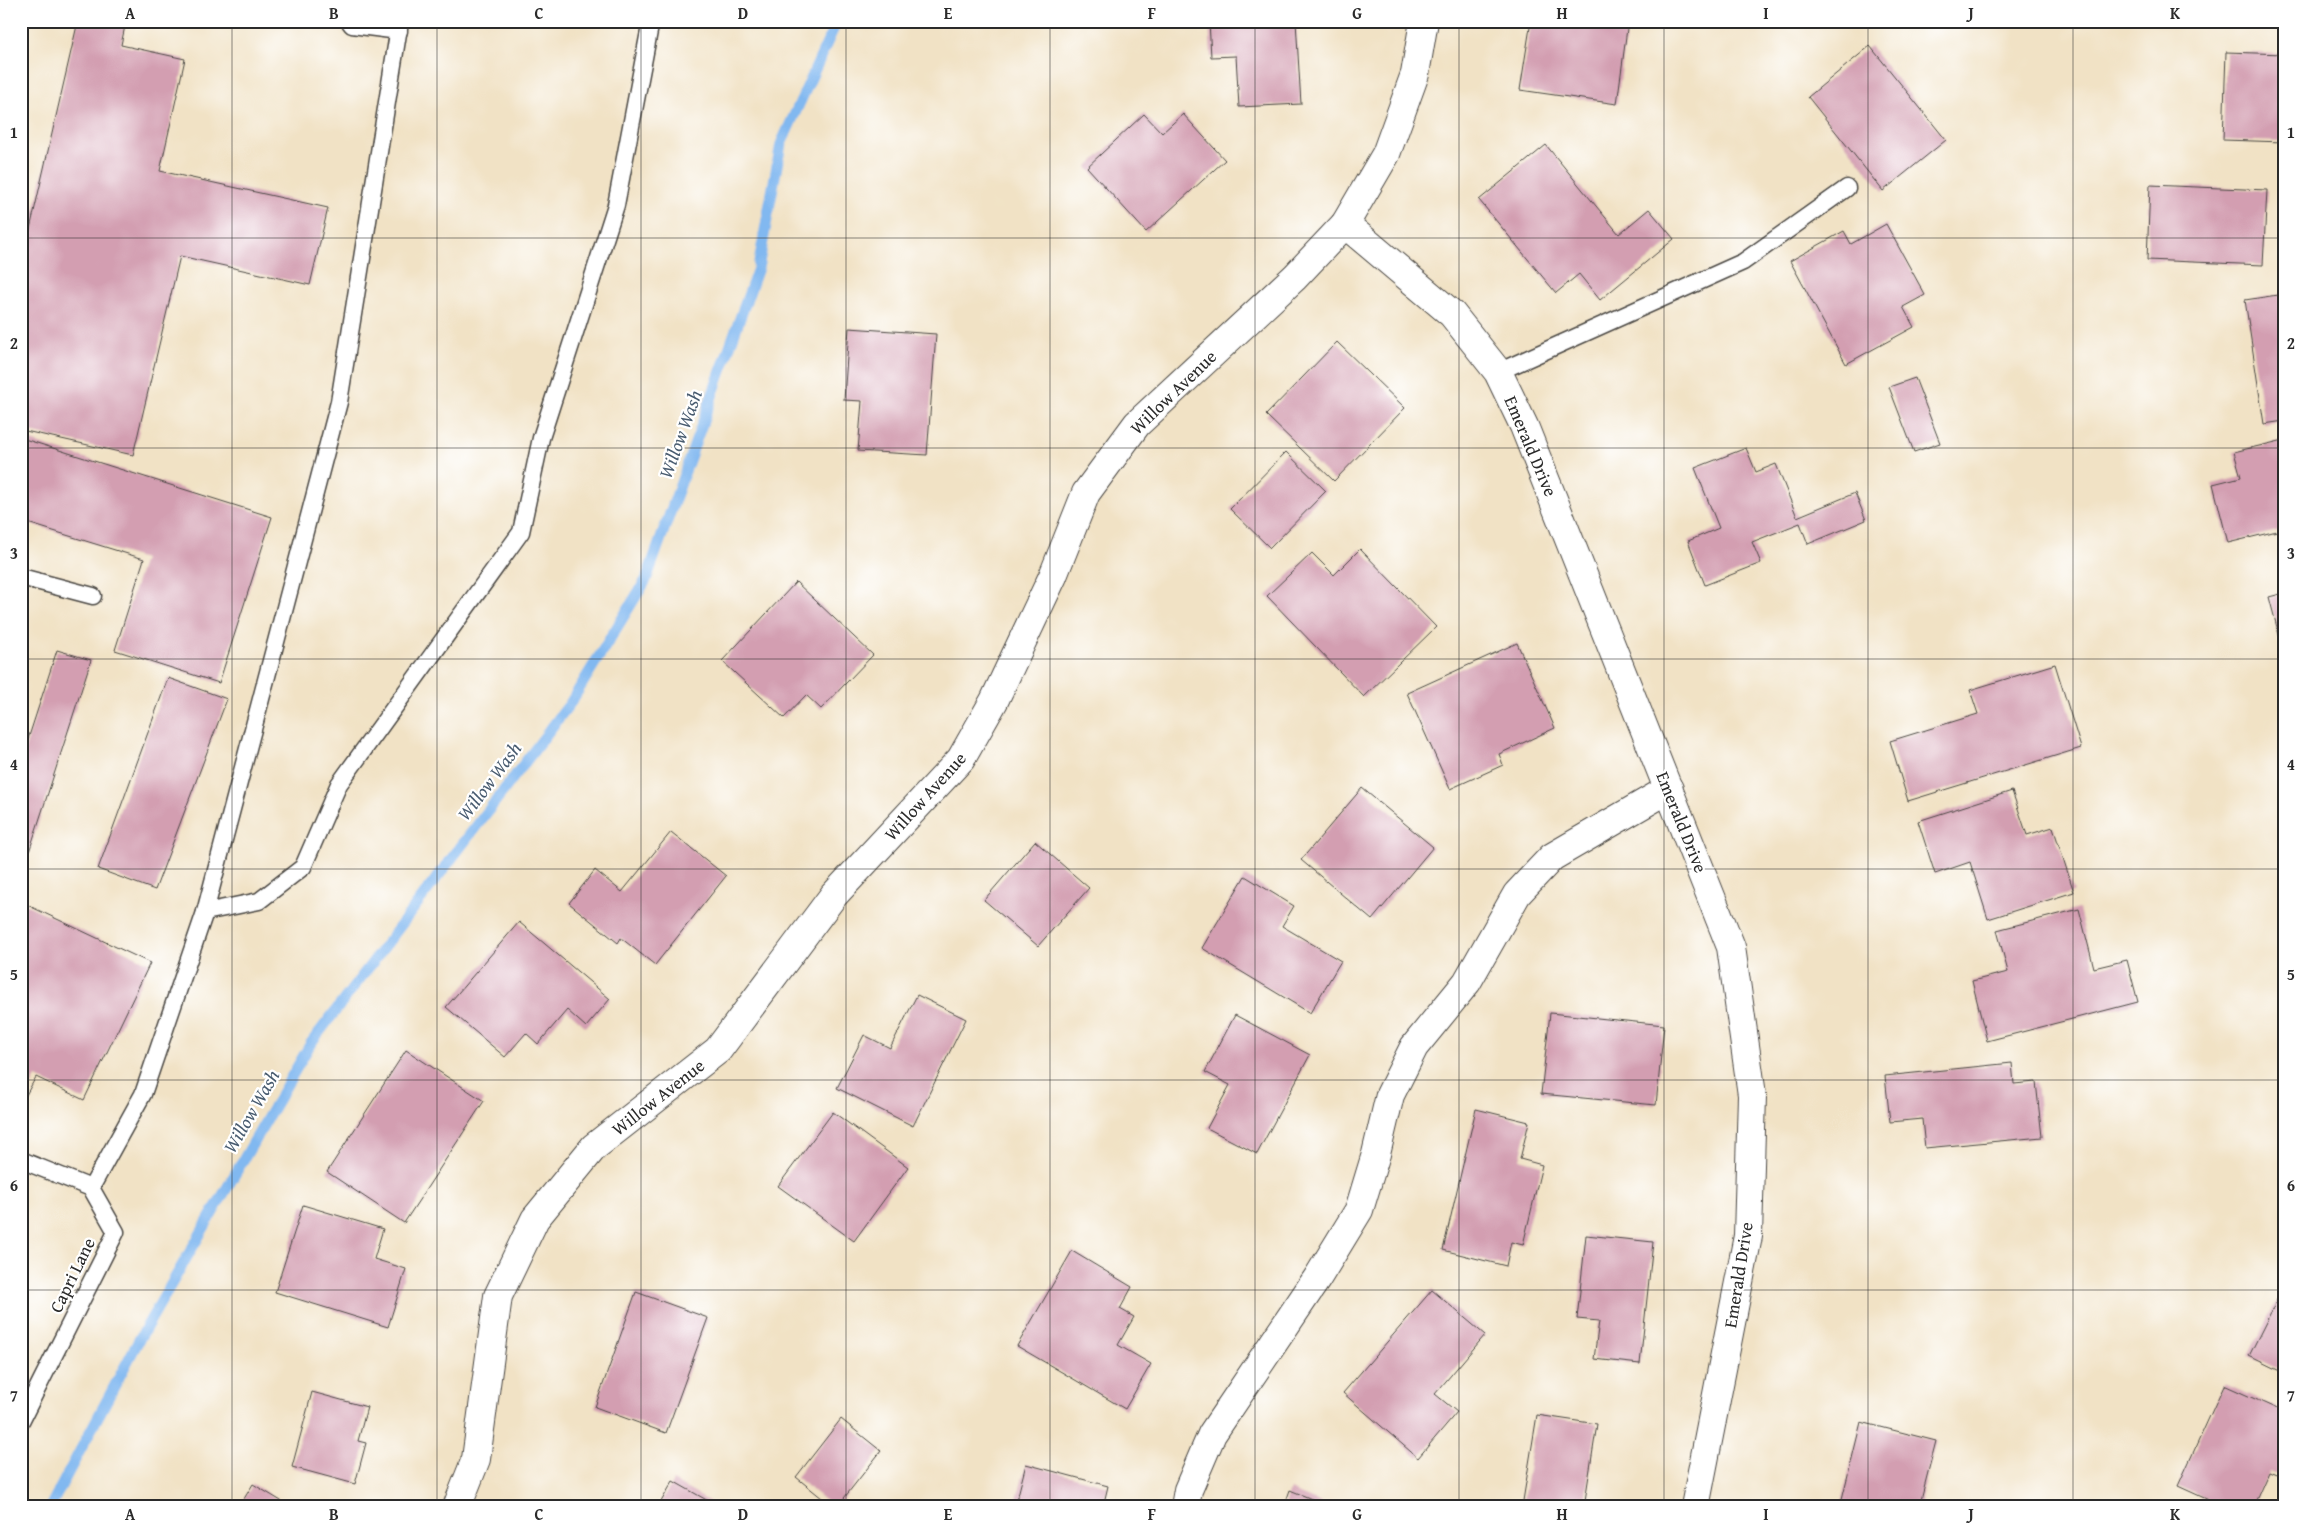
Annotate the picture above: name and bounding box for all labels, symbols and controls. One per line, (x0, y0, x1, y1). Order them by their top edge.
text: A (125, 1, 136, 25)
text: B (329, 1, 339, 25)
text: C (534, 1, 544, 25)
text: D (738, 1, 748, 25)
text: E (944, 1, 953, 25)
text: F (1148, 1, 1156, 25)
text: G (1352, 1, 1362, 25)
text: H (1556, 1, 1568, 25)
text: I (1763, 1, 1769, 25)
text: J (1965, 1, 1974, 25)
text: K (2170, 1, 2181, 25)
text: 1 (10, 120, 18, 144)
text: 1 (2287, 120, 2295, 144)
text: 2 (10, 331, 18, 355)
text: 2 (2287, 331, 2295, 355)
street label: Willow Avenue (1124, 344, 1222, 440)
water label: Willow Wash (651, 386, 709, 482)
street label: Emerald Drive (1498, 391, 1564, 501)
text: 3 (10, 541, 18, 565)
text: 3 (2287, 541, 2295, 565)
water label: Willow Wash (450, 735, 528, 826)
street label: Willow Avenue (878, 746, 972, 846)
text: 4 (10, 752, 18, 776)
text: 4 (2287, 752, 2295, 776)
street label: Emerald Drive (1649, 767, 1715, 877)
text: 5 (10, 962, 18, 986)
text: 5 (2287, 962, 2295, 986)
street label: Willow Avenue (606, 1052, 710, 1142)
water label: Willow Wash (216, 1064, 286, 1158)
text: 6 (10, 1173, 18, 1197)
text: 6 (2287, 1173, 2295, 1197)
street label: Emerald Drive (1716, 1220, 1760, 1330)
street label: Capri Lane (42, 1233, 102, 1317)
text: 7 (10, 1383, 18, 1407)
text: 7 (2287, 1383, 2295, 1407)
text: A (125, 1502, 136, 1526)
text: B (329, 1502, 339, 1526)
text: C (534, 1502, 544, 1526)
text: D (738, 1502, 748, 1526)
text: E (944, 1502, 953, 1526)
text: F (1148, 1502, 1156, 1526)
text: G (1352, 1502, 1362, 1526)
text: H (1556, 1502, 1568, 1526)
text: I (1763, 1502, 1769, 1526)
text: J (1965, 1502, 1974, 1526)
text: K (2170, 1502, 2181, 1526)

